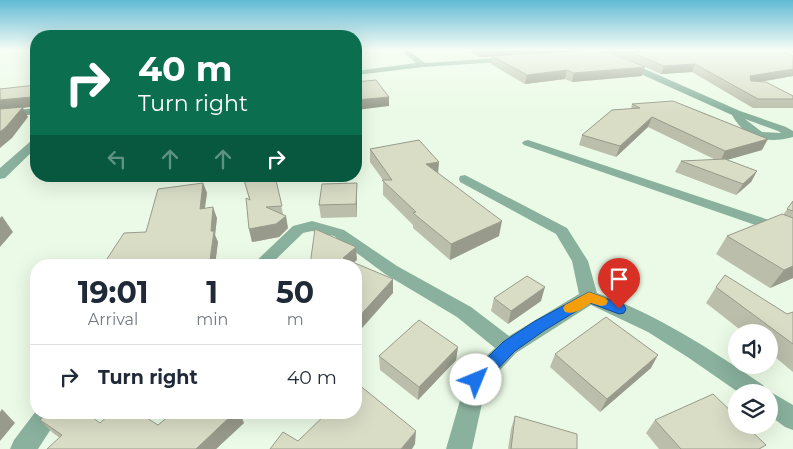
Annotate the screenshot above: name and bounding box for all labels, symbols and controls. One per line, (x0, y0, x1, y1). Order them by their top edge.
text: 40 m (138, 47, 233, 90)
icon: right (55, 50, 120, 115)
text: Turn right (138, 90, 248, 117)
icon: left (103, 145, 131, 173)
icon: ahead (156, 145, 184, 173)
icon: ahead (209, 145, 237, 173)
icon: right (262, 145, 290, 173)
pin (598, 258, 640, 309)
icon: arrive (605, 265, 633, 293)
text: 19:01 (78, 274, 148, 311)
text: 1 (206, 274, 218, 311)
text: 50 (276, 274, 314, 311)
text: Arrival (88, 310, 138, 329)
text: min (196, 310, 228, 329)
text: m (287, 310, 304, 329)
map controls (728, 324, 778, 434)
button: sound (728, 324, 778, 374)
position arrow (449, 353, 501, 405)
icon: right (55, 363, 83, 391)
text: Turn right (98, 366, 198, 389)
text: 40 m (287, 366, 337, 389)
button: layers (728, 384, 778, 434)

